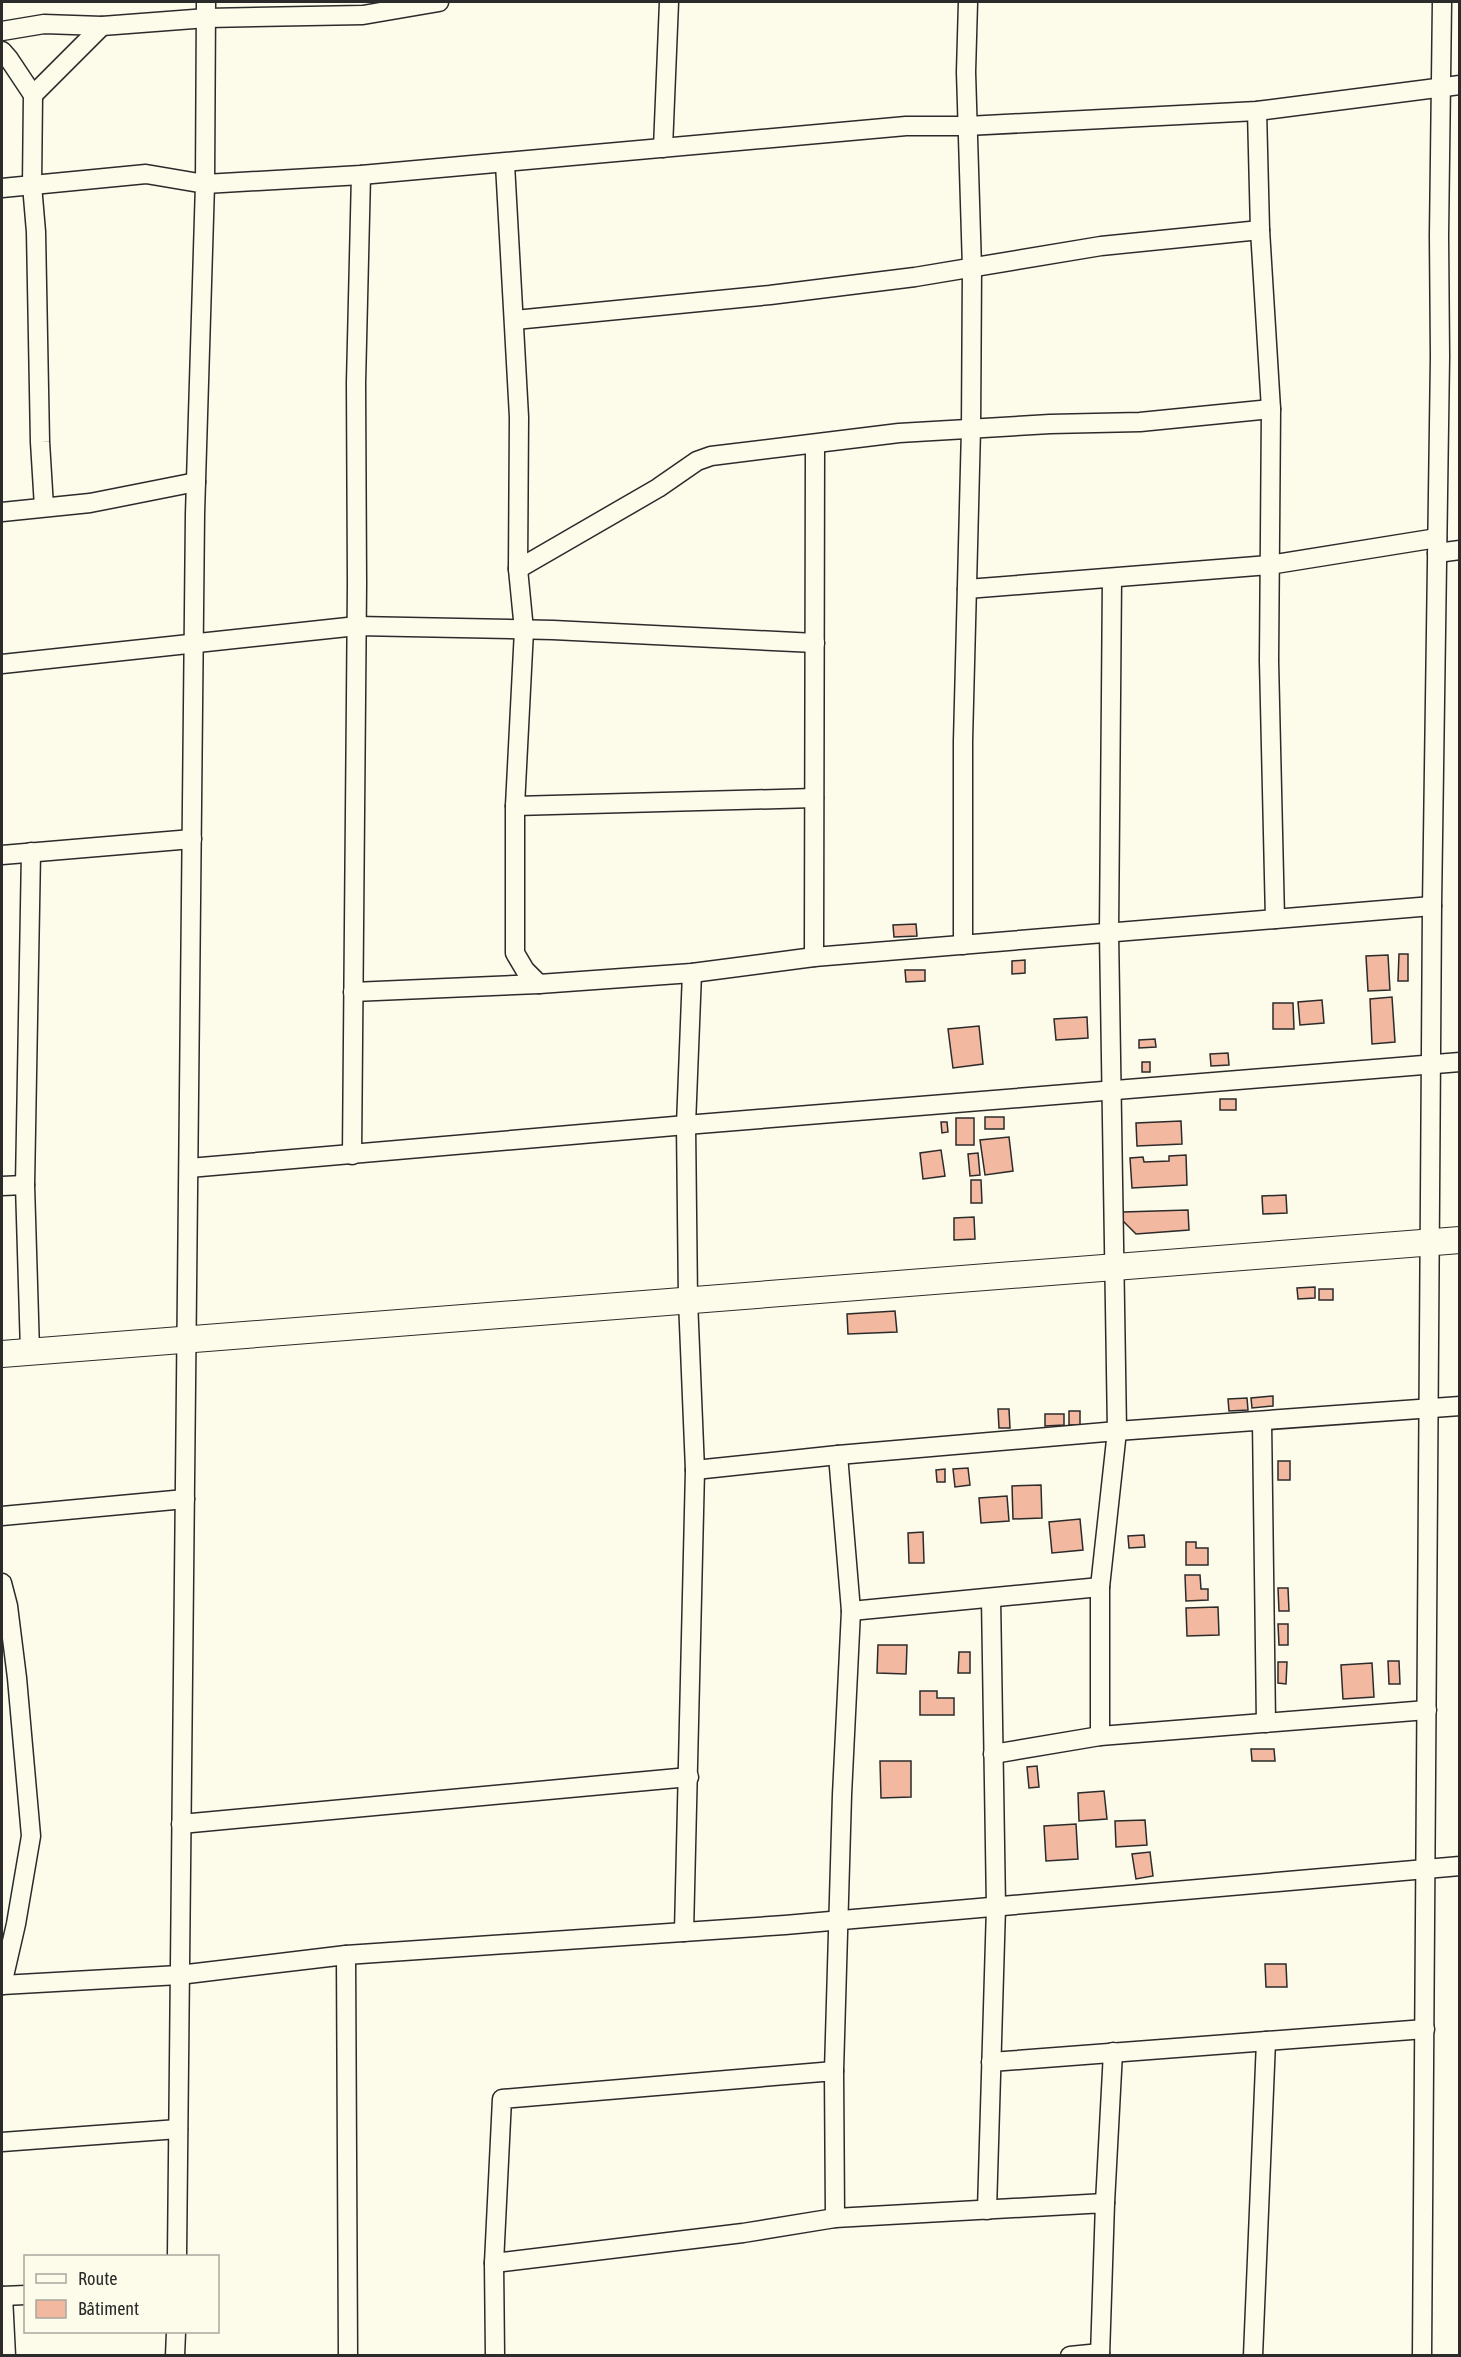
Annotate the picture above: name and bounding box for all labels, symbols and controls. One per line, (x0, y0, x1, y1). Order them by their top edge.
legend (24, 2255, 219, 2333)
text: Route (78, 2268, 117, 2289)
text: Bâtiment (78, 2298, 139, 2319)

